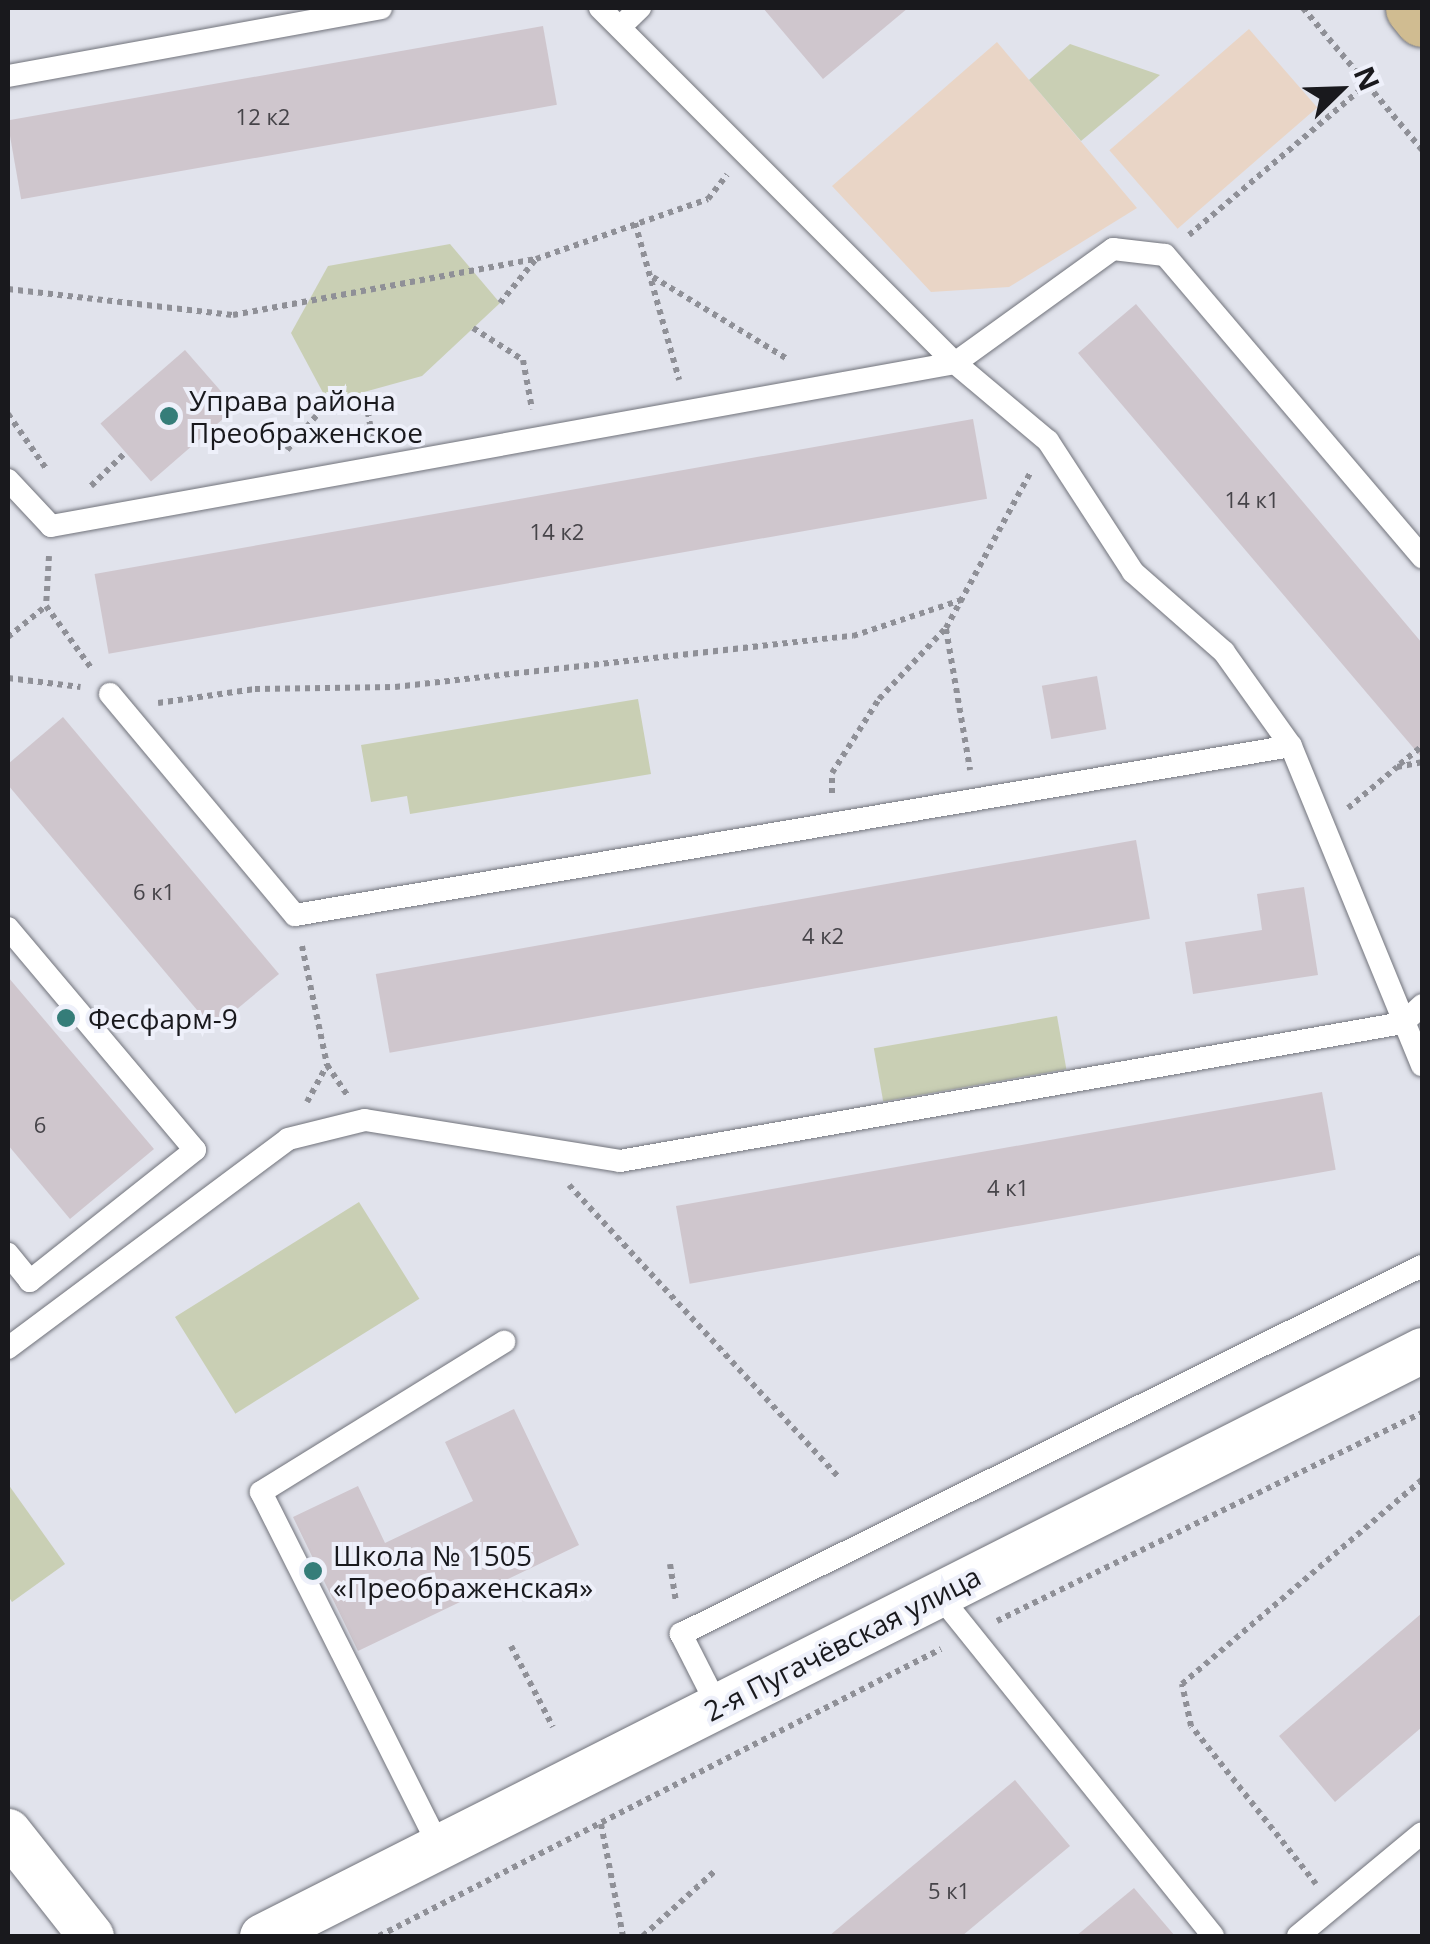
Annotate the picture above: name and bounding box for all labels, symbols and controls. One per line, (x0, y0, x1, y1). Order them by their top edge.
north arrow (1290, 40, 1390, 140)
text: N (1346, 60, 1390, 96)
house number: 12 к2 (236, 104, 290, 130)
place label: Управа района Преображенское (189, 383, 423, 449)
marker: Управа района Преображенское (158, 405, 180, 427)
house number: 14 к1 (1225, 487, 1279, 513)
house number: 14 к2 (530, 519, 584, 545)
house number: 6 к1 (133, 879, 175, 905)
house number: 4 к2 (802, 923, 844, 949)
place label: Фесфарм-9 (88, 1001, 238, 1035)
marker: Фесфарм-9 (53, 1005, 79, 1031)
house number: 6 (34, 1112, 46, 1138)
house number: 4 к1 (987, 1175, 1029, 1201)
place label: Школа № 1505 «Преображенская» (333, 1538, 593, 1604)
street label: 2-я Пугачёвская улица (698, 1559, 986, 1727)
marker: Школа № 1505 «Преображенская» (302, 1560, 324, 1582)
house number: 5 к1 (928, 1878, 970, 1904)

